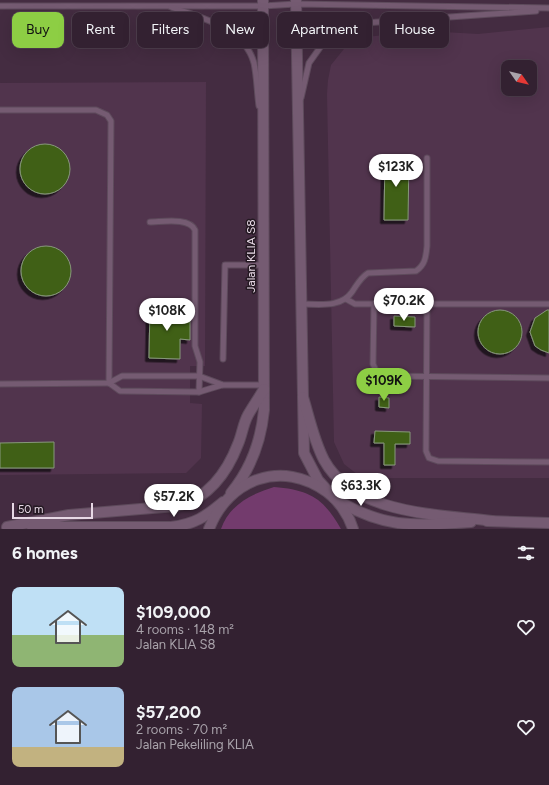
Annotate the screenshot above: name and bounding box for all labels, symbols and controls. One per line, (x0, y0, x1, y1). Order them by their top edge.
chip: Buy (12, 12, 64, 48)
chip: Rent (72, 12, 129, 48)
chip: Filters (137, 12, 203, 48)
chip: New (211, 12, 269, 48)
chip: Apartment (277, 12, 372, 48)
chip: House (380, 12, 449, 48)
north arrow (501, 60, 537, 96)
map controls (501, 60, 537, 96)
pin: $123K (368, 154, 424, 188)
text: $123K (378, 159, 414, 174)
street label: Jalan KLIA S8 (244, 219, 258, 293)
pin: $70.2K (371, 288, 437, 322)
text: $70.2K (383, 293, 425, 308)
pin: $108K (139, 298, 195, 332)
text: $108K (148, 303, 186, 318)
pin: $109K (356, 368, 412, 402)
text: $109K (365, 373, 403, 388)
pin: $63.3K (328, 473, 394, 507)
text: $63.3K (340, 478, 382, 493)
pin: $57.2K (141, 484, 207, 518)
text: $57.2K (153, 489, 195, 504)
scale bar (12, 501, 93, 520)
text: 50 m (18, 503, 43, 516)
icon: filters (515, 542, 537, 564)
text: 6 homes (12, 543, 78, 563)
text: $109,000 (136, 602, 211, 622)
icon: home (44, 603, 92, 651)
icon: heart (515, 616, 537, 638)
text: 4 rooms · 148 m² (136, 622, 234, 637)
text: Jalan KLIA S8 (136, 637, 215, 652)
text: $57,200 (136, 702, 201, 722)
icon: home (44, 703, 92, 751)
icon: heart (515, 716, 537, 738)
text: 2 rooms · 70 m² (136, 722, 227, 737)
text: Jalan Pekeliling KLIA (136, 737, 254, 752)

